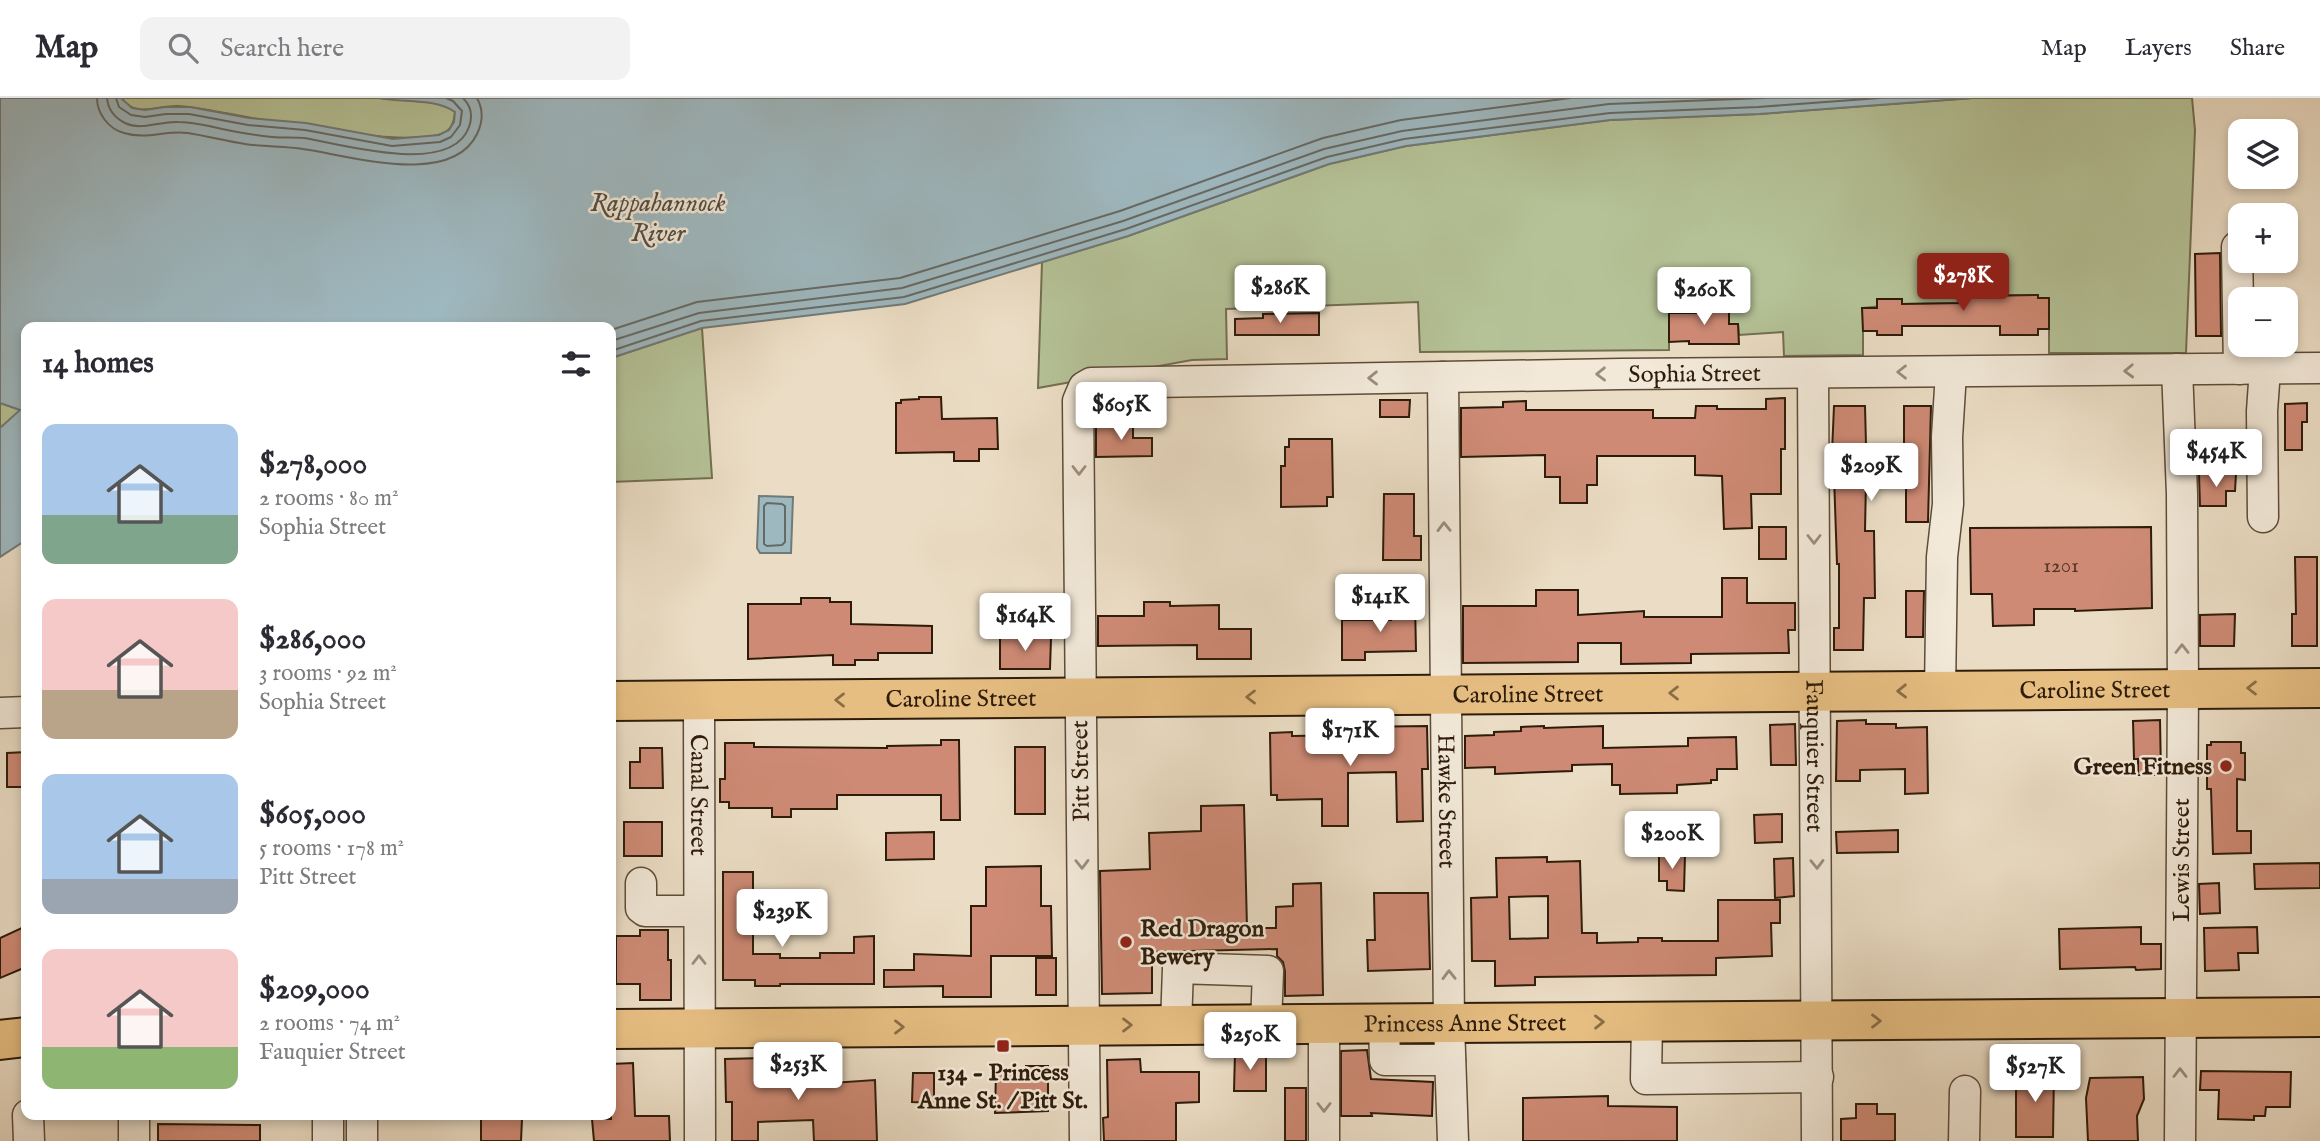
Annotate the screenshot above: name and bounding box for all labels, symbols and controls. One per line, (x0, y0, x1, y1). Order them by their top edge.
search box (140, 17, 630, 80)
text: Map (35, 27, 98, 69)
icon: search (164, 29, 202, 67)
text: Search here (220, 32, 344, 65)
text: Map (2041, 33, 2087, 64)
text: Layers (2125, 33, 2192, 64)
text: Share (2230, 33, 2285, 64)
map controls (2228, 119, 2298, 357)
button: layers (2228, 119, 2298, 189)
water label: Rappahannock River (590, 187, 726, 250)
button: + (2228, 203, 2298, 273)
pin: $278K (1914, 254, 2012, 313)
text: $278K (1933, 261, 1993, 290)
pin: $286K (1231, 266, 1329, 325)
pin: $260K (1655, 268, 1753, 327)
text: $286K (1251, 273, 1309, 302)
text: $260K (1673, 275, 1735, 304)
button: − (2228, 287, 2298, 357)
text: 14 homes (42, 345, 154, 383)
icon: filters (557, 345, 595, 383)
street label: Sophia Street (1628, 359, 1761, 391)
one-way arrow (2124, 363, 2134, 379)
one-way arrow (1896, 364, 1907, 380)
one-way arrow (1595, 366, 1606, 382)
one-way arrow (1368, 370, 1378, 386)
pin: $605K (1072, 382, 1170, 442)
text: $605K (1092, 390, 1150, 419)
pin: $454K (2167, 430, 2265, 489)
text: $454K (2186, 437, 2246, 466)
pin: $209K (1822, 444, 1920, 503)
text: $278,000 (259, 446, 367, 484)
text: $209K (1840, 451, 1902, 480)
icon: home (98, 452, 182, 536)
one-way arrow (1071, 465, 1087, 475)
text: 2 rooms · 80 m² (259, 484, 399, 513)
text: Sophia Street (259, 513, 386, 542)
one-way arrow (1436, 521, 1452, 532)
one-way arrow (1806, 534, 1822, 545)
house number: 1201 (2043, 553, 2079, 580)
pin: $141K (1331, 574, 1429, 634)
text: $141K (1351, 582, 1409, 611)
pin: $164K (976, 594, 1074, 653)
text: $164K (996, 601, 1054, 630)
text: $286,000 (259, 621, 366, 659)
icon: home (98, 627, 182, 711)
one-way arrow (2174, 644, 2190, 654)
text: 3 rooms · 92 m² (259, 659, 397, 688)
street label: Caroline Street (2019, 675, 2171, 707)
street label: Caroline Street (1452, 679, 1604, 712)
street label: Fauquier Street (1798, 679, 1829, 833)
one-way arrow (2246, 680, 2257, 696)
one-way arrow (1896, 683, 1907, 699)
street label: Caroline Street (885, 684, 1037, 716)
one-way arrow (1669, 685, 1679, 701)
text: Sophia Street (259, 688, 386, 717)
one-way arrow (1245, 689, 1256, 705)
one-way arrow (834, 692, 844, 708)
pin: $171K (1301, 708, 1399, 768)
text: $171K (1321, 716, 1379, 745)
street label: Pitt Street (1065, 720, 1098, 822)
street label: Hawke Street (1429, 733, 1462, 869)
street label: Canal Street (682, 734, 713, 856)
place label: Green Fitness (2074, 752, 2213, 783)
marker: Green Fitness (2218, 758, 2234, 774)
text: $605,000 (259, 796, 366, 834)
street label: Lewis Street (2167, 798, 2198, 922)
icon: home (98, 802, 182, 886)
pin: $200K (1623, 812, 1721, 871)
text: $200K (1641, 819, 1703, 848)
text: 5 rooms · 178 m² (259, 834, 404, 863)
one-way arrow (1074, 859, 1089, 870)
one-way arrow (1809, 860, 1825, 870)
text: Pitt Street (259, 863, 356, 892)
pin: $239K (733, 890, 831, 949)
text: $239K (753, 897, 811, 926)
place label: Red Dragon Bewery (1140, 914, 1264, 973)
marker: Red Dragon Bewery (1118, 934, 1134, 950)
one-way arrow (691, 954, 707, 965)
one-way arrow (1441, 969, 1457, 980)
text: $209,000 (259, 971, 370, 1009)
icon: home (98, 977, 182, 1061)
street label: Princess Anne Street (1363, 1008, 1567, 1041)
text: 2 rooms · 74 m² (259, 1009, 400, 1038)
pin: $250K (1201, 1012, 1299, 1072)
one-way arrow (1871, 1013, 1882, 1029)
one-way arrow (1595, 1014, 1605, 1030)
one-way arrow (1122, 1017, 1133, 1033)
one-way arrow (895, 1019, 905, 1035)
text: $250K (1220, 1020, 1280, 1049)
text: Fauquier Street (259, 1038, 406, 1067)
marker: 134 - Princess Anne St. / Pitt St. (995, 1038, 1011, 1054)
pin: $253K (749, 1042, 847, 1102)
pin: $527K (1986, 1044, 2084, 1104)
text: $253K (769, 1050, 827, 1079)
text: $527K (2006, 1052, 2064, 1081)
place label: 134 - Princess Anne St. / Pitt St. (917, 1058, 1088, 1117)
one-way arrow (2172, 1067, 2188, 1078)
one-way arrow (1316, 1103, 1332, 1113)

